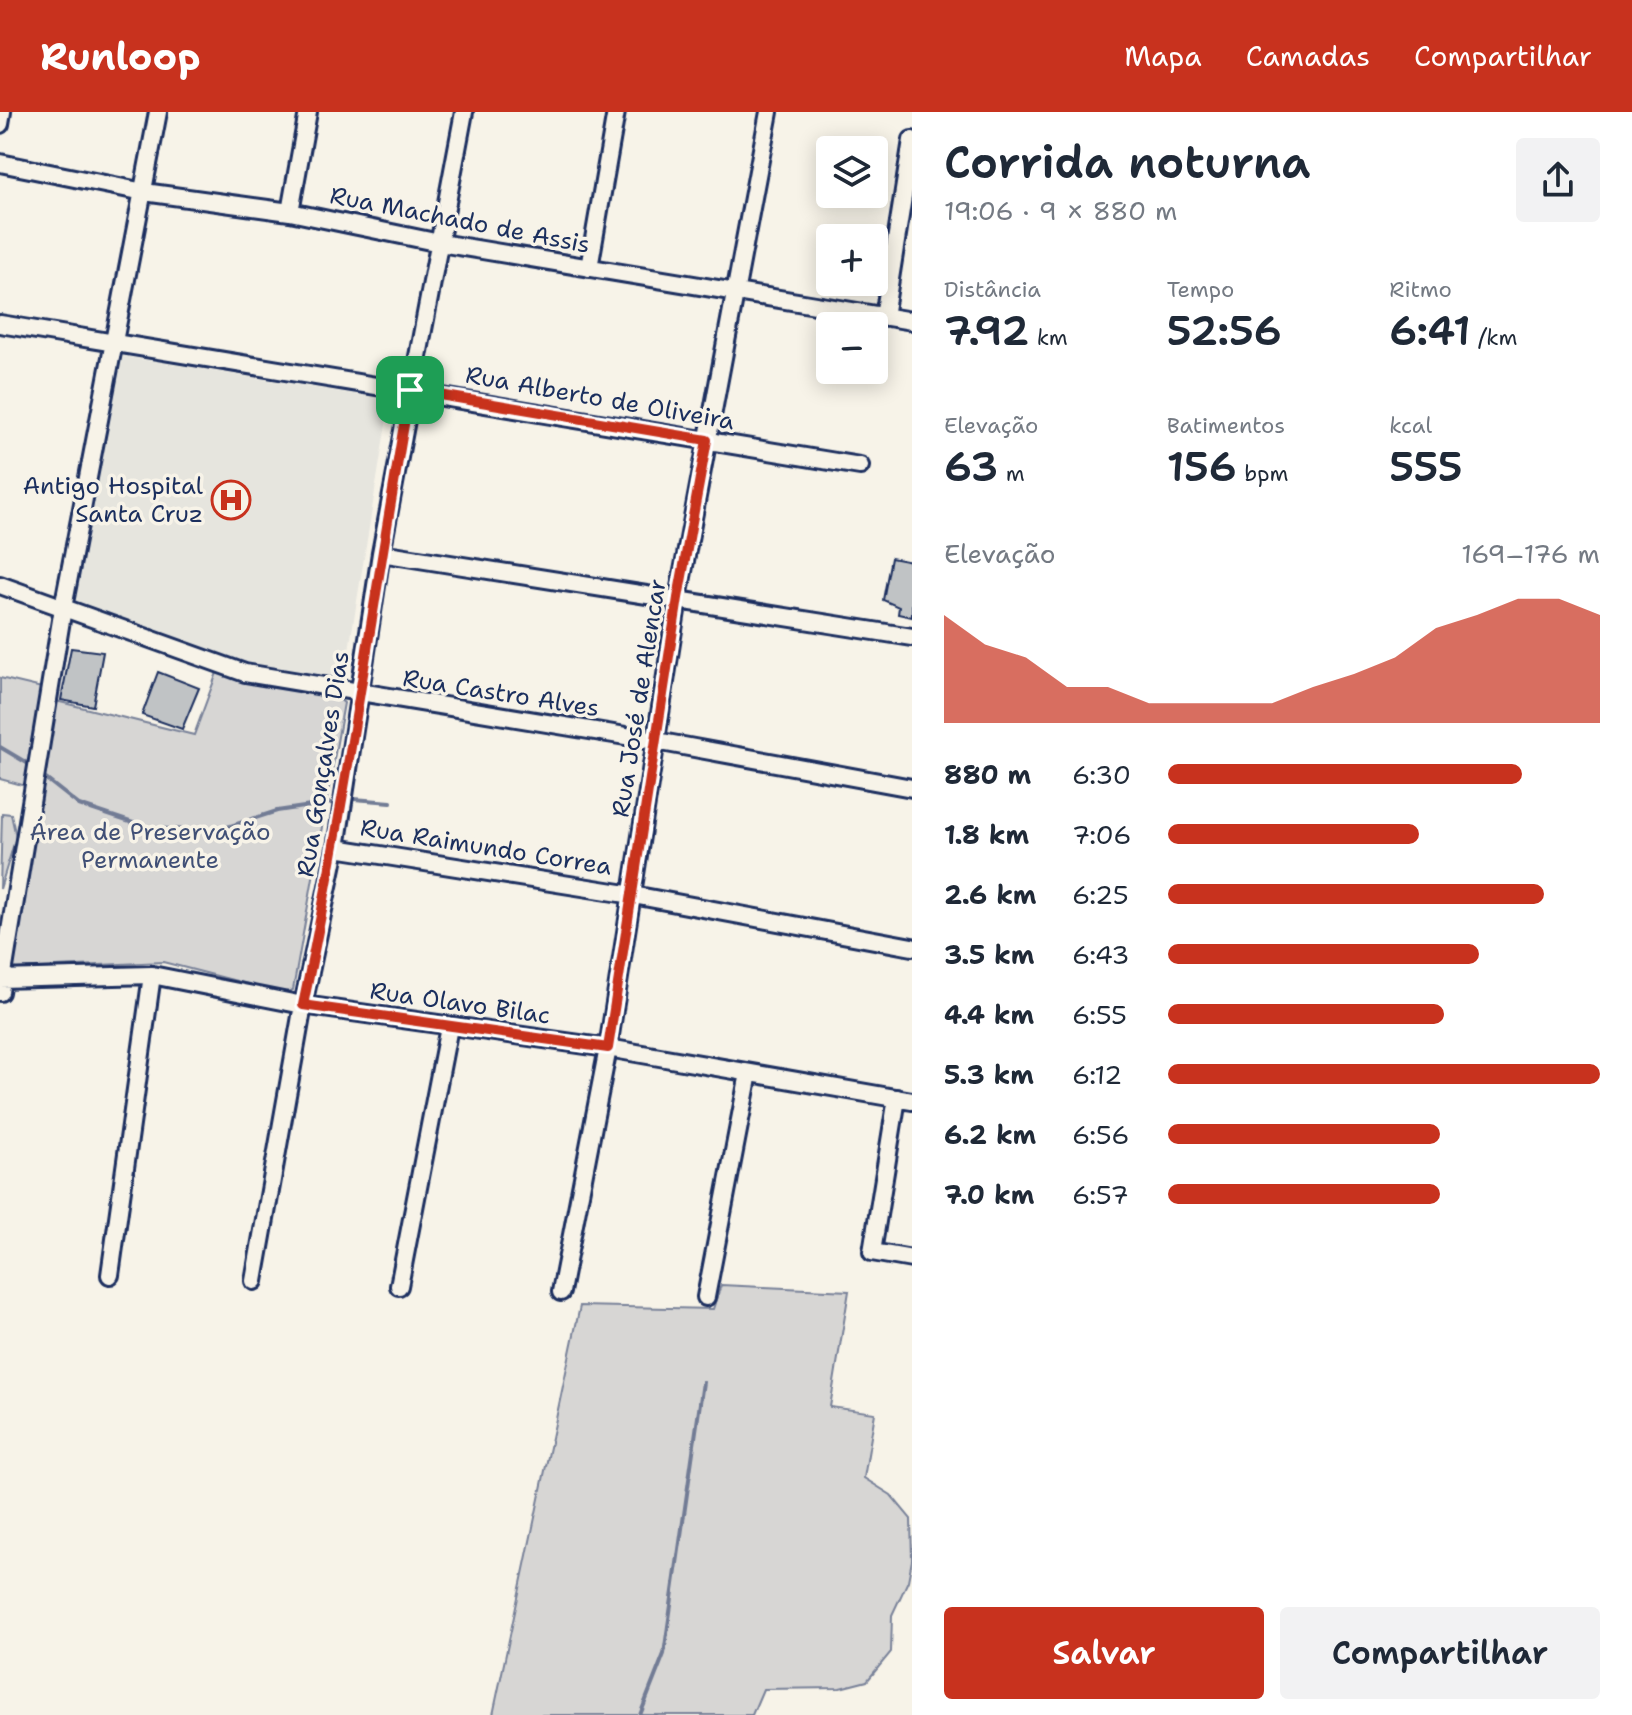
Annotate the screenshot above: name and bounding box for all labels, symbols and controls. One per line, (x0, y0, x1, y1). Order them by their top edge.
text: Runloop (40, 31, 201, 82)
text: Mapa (1124, 37, 1202, 75)
text: Camadas (1246, 37, 1370, 75)
text: Compartilhar (1414, 37, 1592, 75)
text: Corrida noturna (944, 133, 1310, 192)
map controls (816, 136, 888, 384)
button: layers (816, 136, 888, 208)
button: share (1516, 138, 1600, 222)
street label: Rua Machado de Assis (327, 179, 593, 261)
text: 19:06 · 9 × 880 m (944, 193, 1178, 228)
button: + (816, 224, 888, 296)
text: Distância (944, 275, 1041, 304)
text: Tempo (1167, 275, 1234, 304)
text: Ritmo (1389, 275, 1452, 304)
text: 7.92 (944, 304, 1029, 358)
text: 52:56 (1167, 304, 1282, 358)
text: 6:41 (1389, 304, 1471, 358)
button: − (816, 312, 888, 384)
text: km (1029, 323, 1068, 352)
text: /km (1471, 323, 1517, 352)
pin (376, 356, 444, 424)
street label: Rua Alberto de Oliveira (463, 359, 737, 437)
icon: arrive (388, 368, 432, 412)
text: Elevação (944, 411, 1038, 440)
text: Batimentos (1167, 411, 1285, 440)
text: kcal (1389, 411, 1432, 440)
text: 63 (944, 440, 998, 494)
text: 156 (1167, 440, 1237, 494)
text: 555 (1389, 440, 1463, 494)
text: m (998, 459, 1025, 488)
text: bpm (1237, 459, 1288, 488)
place label: Antigo Hospital Santa Cruz (23, 470, 204, 530)
hospital icon: Antigo Hospital Santa Cruz (210, 479, 252, 521)
text: Elevação (944, 536, 1055, 571)
text: 169–176 m (1461, 536, 1600, 571)
street label: Rua José de Alencar (604, 576, 674, 820)
street label: Rua Gonçalves Dias (289, 649, 357, 879)
street label: Rua Castro Alves (401, 662, 601, 724)
text: 880 m (944, 757, 1031, 792)
text: 6:30 (1072, 757, 1131, 792)
street label: Rua Raimundo Correa (358, 811, 614, 883)
park label: Área de Preservação Permanente (29, 816, 271, 876)
text: 1.8 km (944, 817, 1029, 852)
text: 7:06 (1072, 817, 1131, 852)
text: 2.6 km (944, 877, 1037, 912)
text: 6:25 (1072, 877, 1129, 912)
text: 3.5 km (944, 937, 1035, 972)
text: 6:43 (1072, 937, 1130, 972)
street label: Rua Olavo Bilac (368, 975, 552, 1031)
text: 4.4 km (944, 997, 1034, 1032)
text: 6:55 (1072, 997, 1127, 1032)
text: 5.3 km (944, 1057, 1034, 1092)
text: 6:12 (1072, 1057, 1122, 1092)
text: 6.2 km (944, 1117, 1036, 1152)
text: 6:56 (1072, 1117, 1130, 1152)
text: 7.0 km (944, 1177, 1034, 1212)
text: 6:57 (1072, 1177, 1129, 1212)
button: Salvar (944, 1607, 1264, 1699)
button: Compartilhar (1280, 1607, 1600, 1699)

